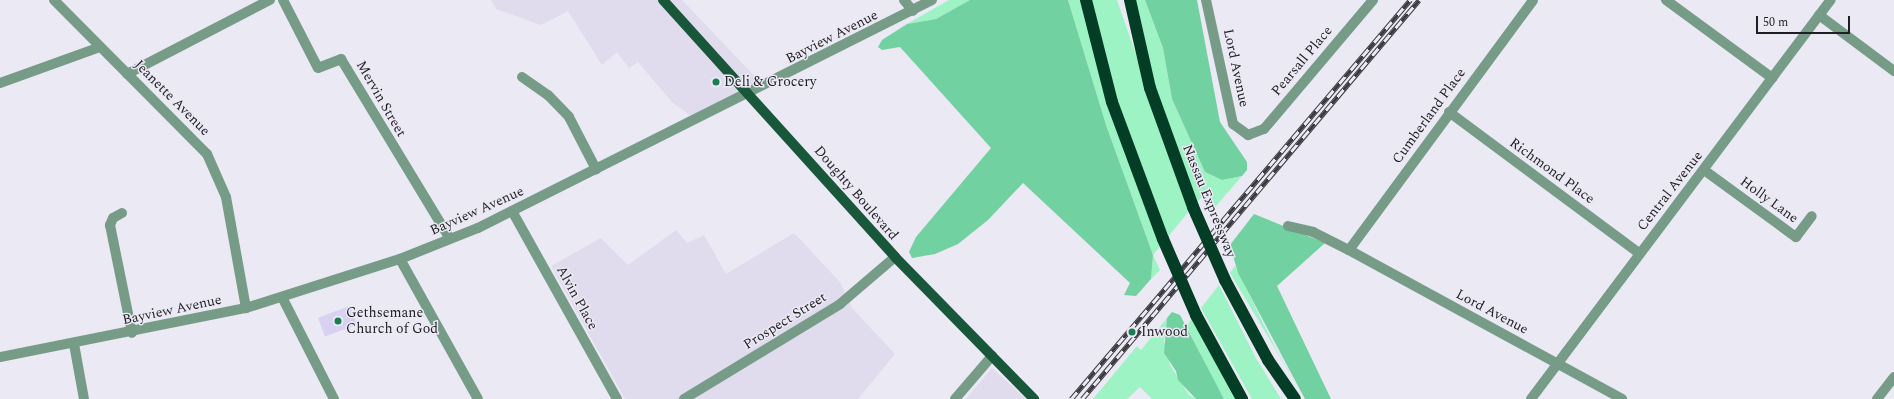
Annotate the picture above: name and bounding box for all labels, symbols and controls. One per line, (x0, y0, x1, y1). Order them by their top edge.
street label: Bayview Avenue (783, 7, 881, 67)
scale bar (1758, 8, 1852, 34)
text: 50 m (1763, 13, 1788, 32)
street label: Pearsall Place (1268, 23, 1336, 99)
street label: Lord Avenue (1220, 27, 1252, 109)
street label: Jeanette Avenue (131, 57, 213, 139)
street label: Mervin Street (352, 58, 410, 140)
street label: Cumberland Place (1389, 65, 1469, 167)
place label: Deli & Grocery (724, 74, 817, 90)
marker: Deli & Grocery (711, 77, 721, 87)
street label: Richmond Place (1506, 135, 1598, 207)
street label: Doughty Boulevard (810, 142, 902, 244)
street label: Nassau Expressway (1179, 142, 1239, 260)
street label: Central Avenue (1634, 148, 1706, 234)
street label: Holly Lane (1737, 173, 1801, 227)
street label: Bayview Avenue (428, 183, 526, 239)
street label: Alvin Place (553, 263, 601, 333)
street label: Lord Avenue (1453, 286, 1531, 338)
street label: Prospect Street (740, 289, 830, 353)
street label: Bayview Avenue (121, 291, 223, 329)
place label: Gethsemane Church of God (346, 305, 438, 338)
marker: Gethsemane Church of God (333, 316, 343, 326)
place label: Inwood (1141, 324, 1188, 340)
marker: Inwood (1126, 326, 1138, 338)

